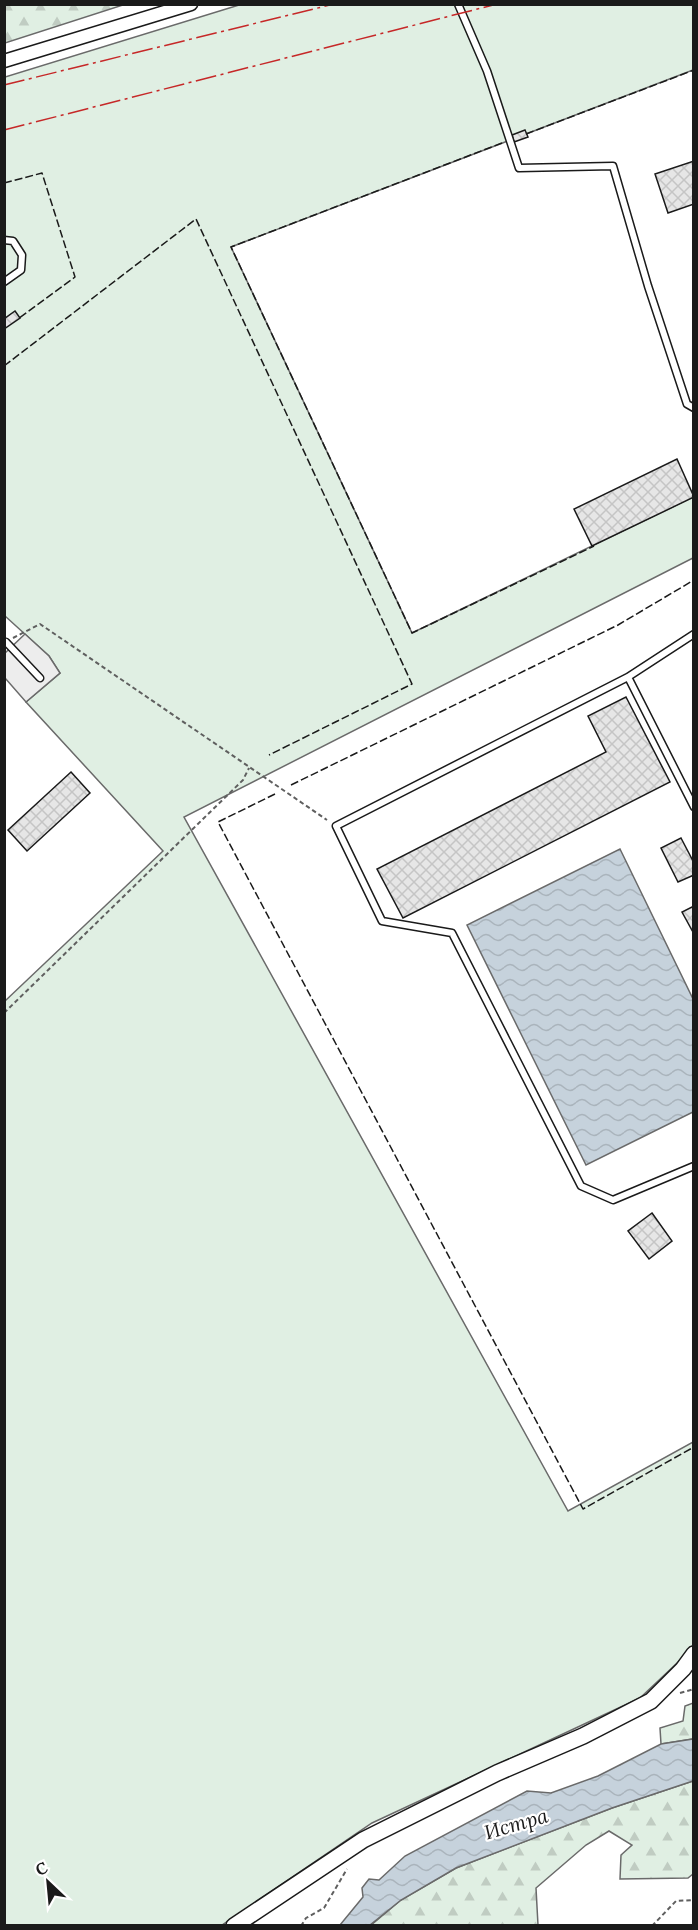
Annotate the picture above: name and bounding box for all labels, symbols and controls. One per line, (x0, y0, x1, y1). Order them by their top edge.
water label: Истра (481, 1803, 551, 1844)
north arrow (18, 1852, 78, 1912)
text: С (32, 1857, 51, 1880)

